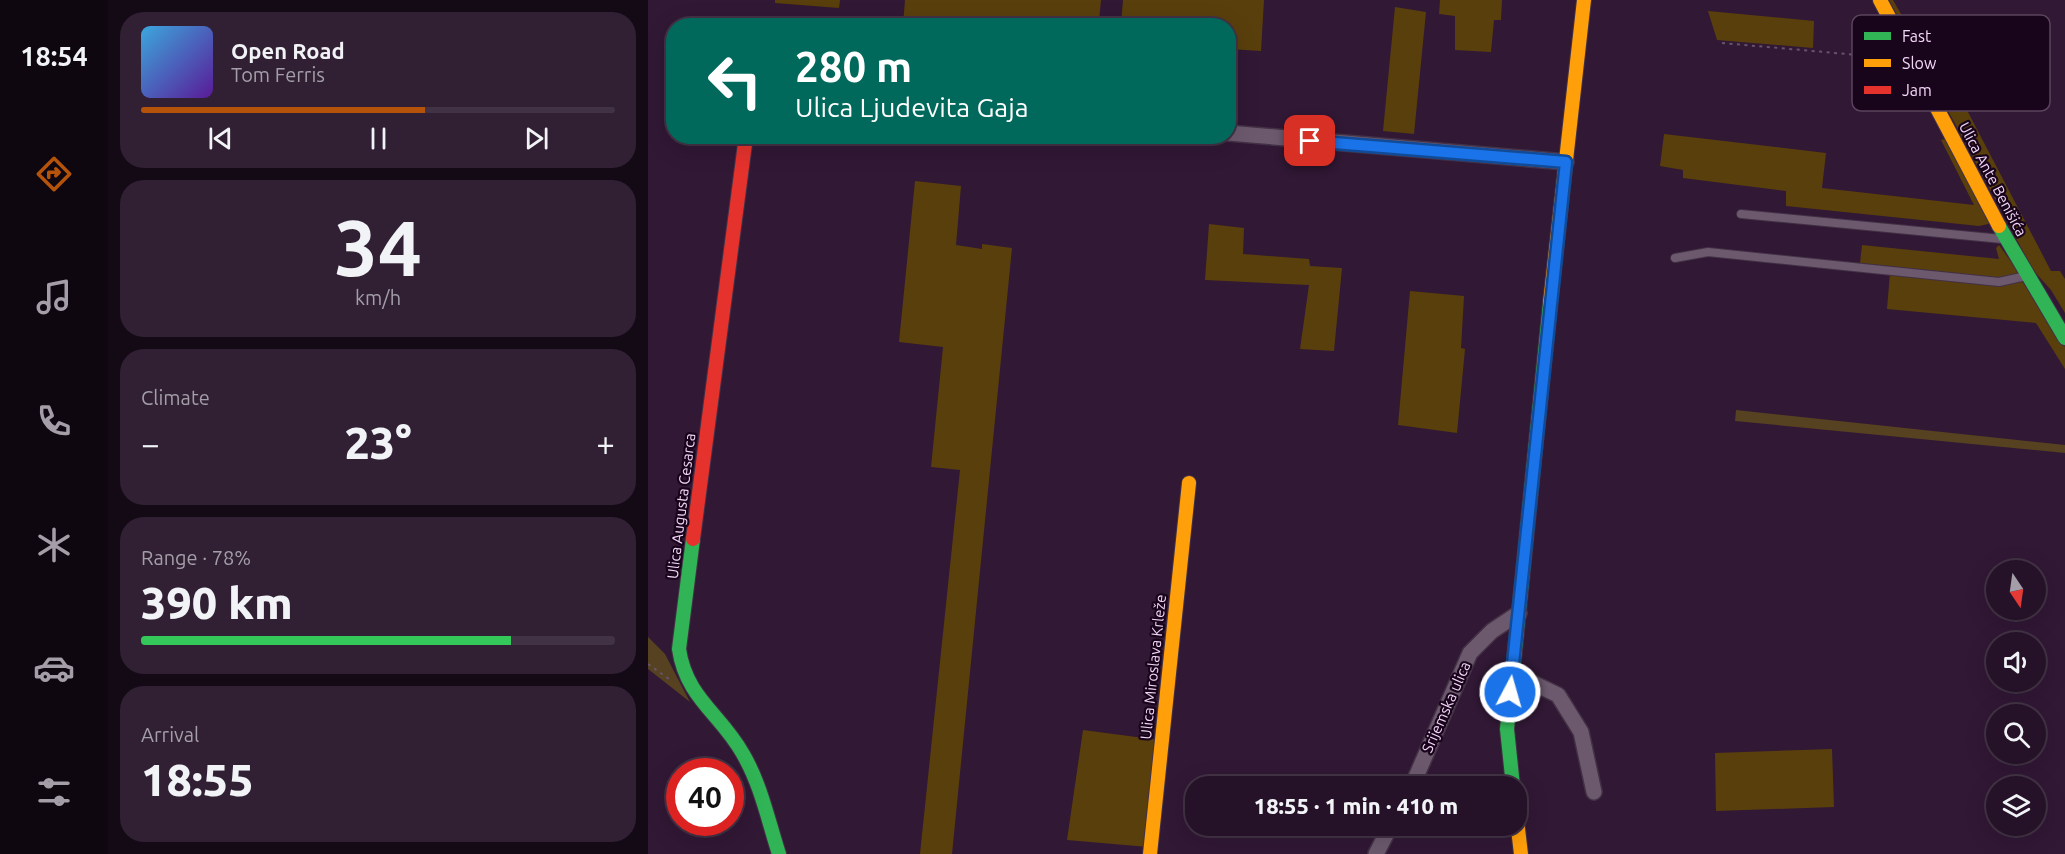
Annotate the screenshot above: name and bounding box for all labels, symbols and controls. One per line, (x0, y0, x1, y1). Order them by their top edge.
legend (1852, 15, 2050, 111)
text: Fast (1902, 27, 1932, 45)
text: Open Road (231, 38, 345, 63)
text: 18:54 (20, 41, 88, 71)
icon: left (696, 42, 774, 120)
text: 280 m (795, 43, 912, 90)
text: Slow (1902, 54, 1937, 72)
text: Tom Ferris (231, 63, 325, 86)
text: Jam (1902, 81, 1932, 99)
text: Ulica Ljudevita Gaja (795, 92, 1029, 122)
pin (1284, 115, 1335, 166)
street label: Ulica Ante Benišića (1956, 119, 2030, 239)
icon: previous (204, 122, 237, 155)
icon: pause (362, 122, 395, 155)
icon: next (520, 122, 553, 155)
icon: arrive (1293, 124, 1326, 157)
icon: directions (33, 153, 75, 195)
text: 34 (334, 203, 422, 291)
icon: music (33, 276, 75, 318)
text: km/h (355, 286, 401, 309)
text: Climate (141, 386, 210, 409)
icon: phone (33, 400, 75, 442)
text: 23° (344, 417, 412, 468)
text: − (141, 425, 160, 462)
text: + (596, 425, 615, 462)
street label: Ulica Augusta Cesarca (664, 432, 698, 580)
icon: climate (33, 524, 75, 566)
text: Range · 78% (141, 546, 251, 569)
north arrow (1986, 560, 2046, 620)
map controls (1986, 560, 2046, 836)
text: 390 km (141, 577, 293, 628)
street label: Ulica Miroslava Krleže (1137, 594, 1169, 740)
button: sound (1986, 632, 2046, 692)
icon: car (33, 647, 75, 689)
street label: Srijemska ulica (1418, 659, 1474, 755)
position arrow (1478, 660, 1542, 724)
button: search (1986, 704, 2046, 764)
text: Arrival (141, 723, 199, 746)
text: 18:55 (141, 754, 254, 805)
speed limit sign: 40 (666, 758, 744, 836)
icon: filters (33, 771, 75, 813)
button: layers (1986, 776, 2046, 836)
text: 18:55 · 1 min · 410 m (1254, 793, 1458, 818)

